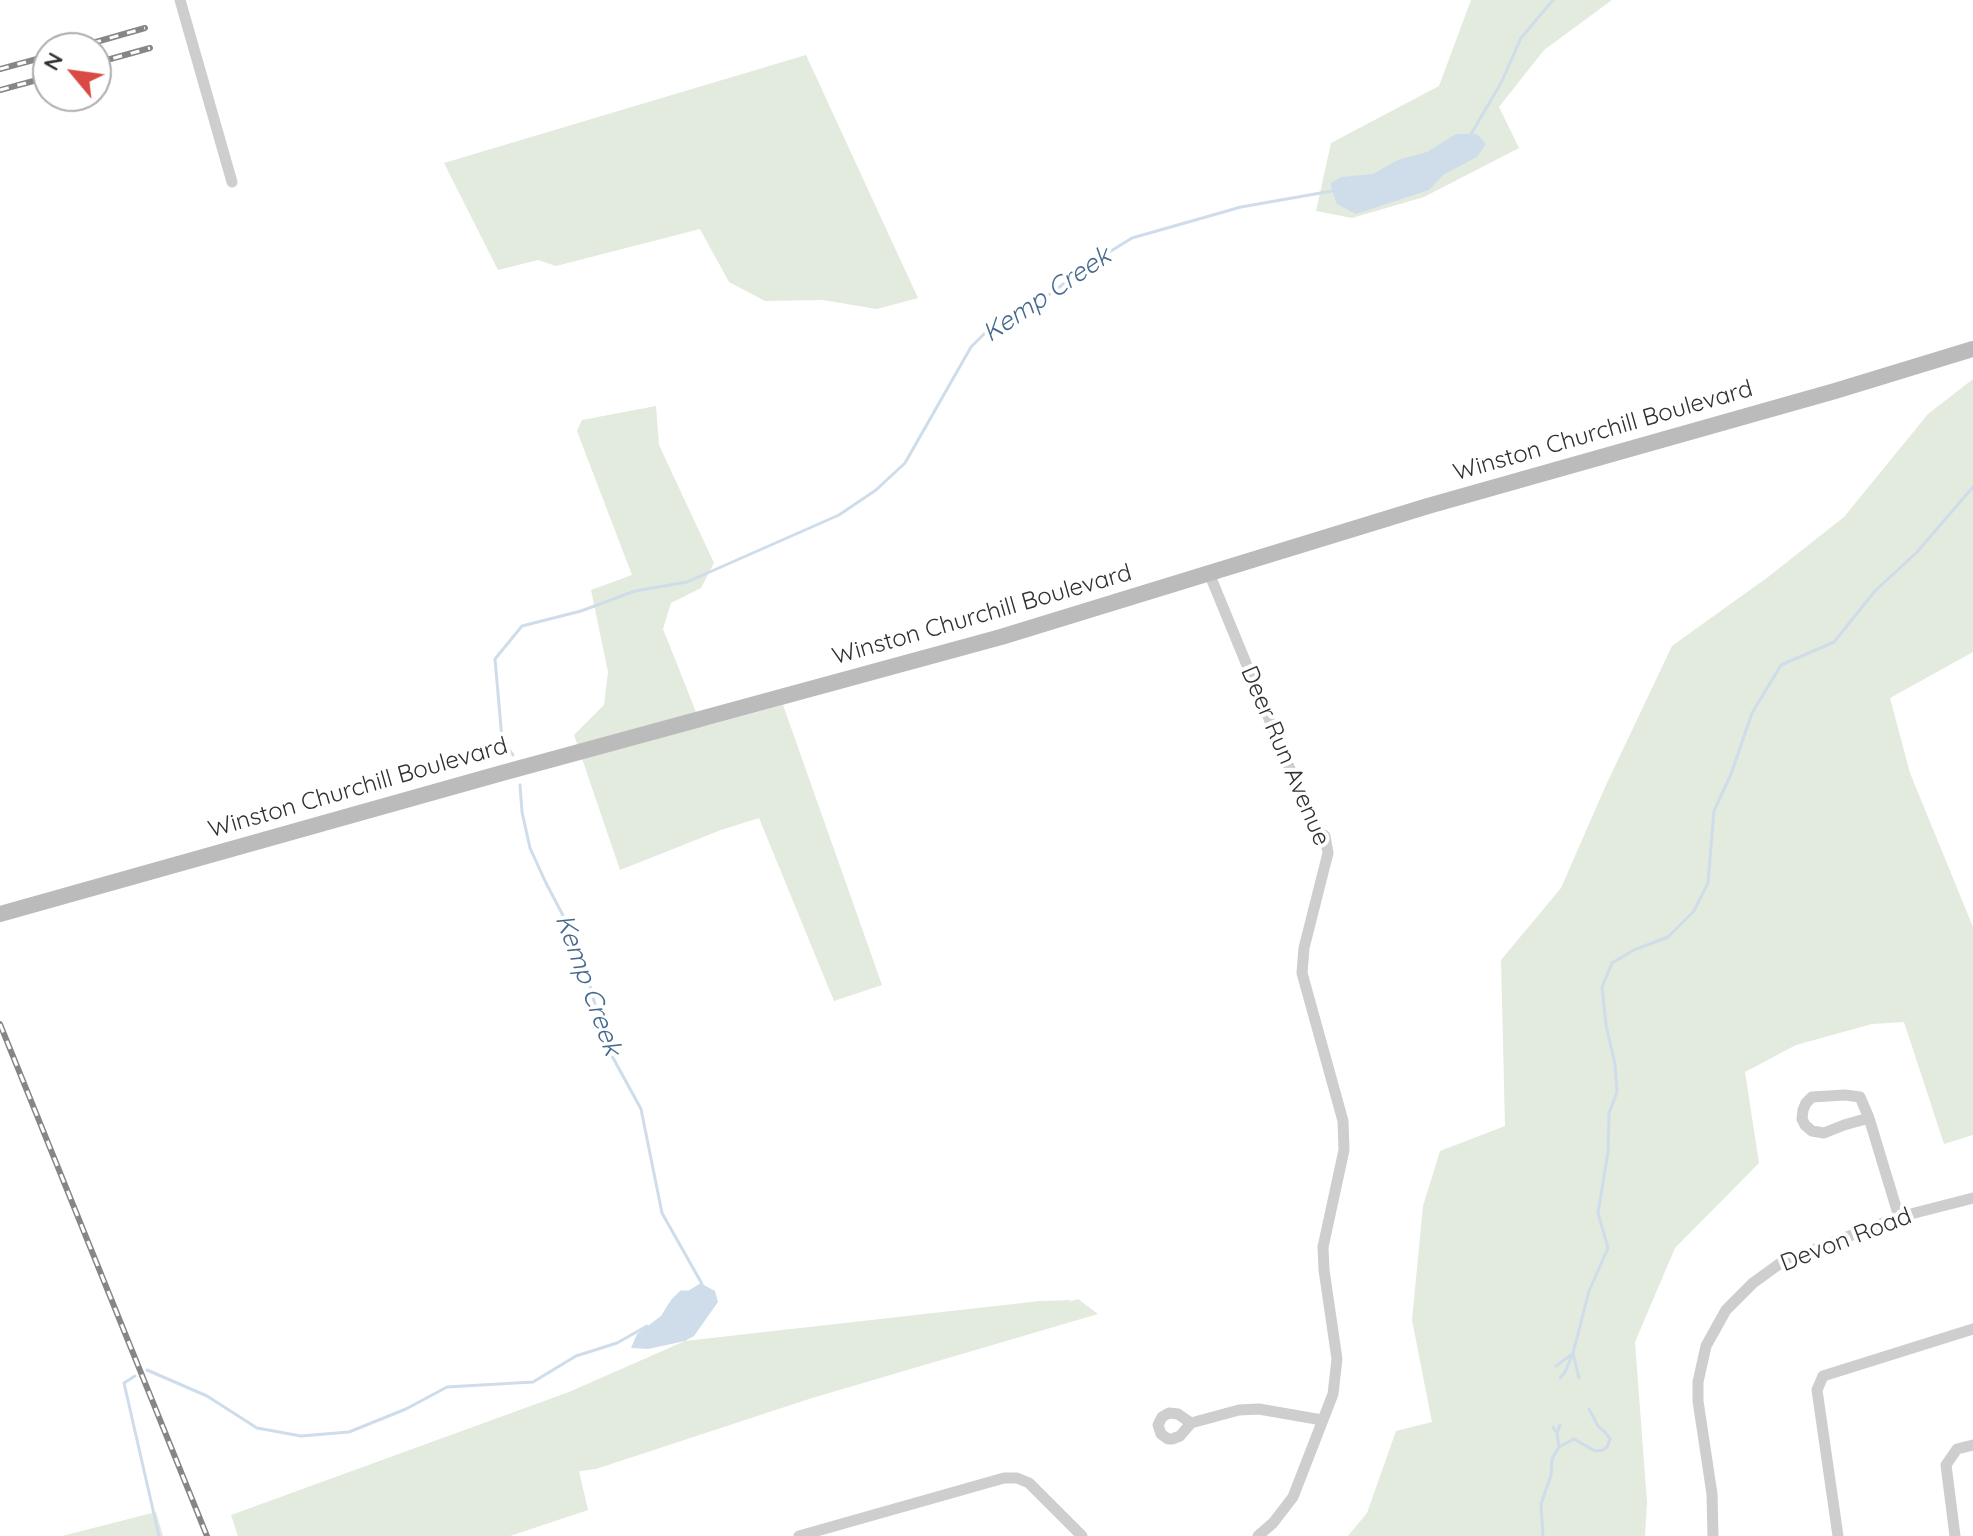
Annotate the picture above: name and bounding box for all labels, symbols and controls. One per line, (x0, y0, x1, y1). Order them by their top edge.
north arrow (32, 32, 112, 112)
text: N (37, 47, 69, 75)
water label: Kemp Creek (977, 241, 1117, 349)
street label: Winston Churchill Boulevard (1450, 374, 1756, 488)
street label: Winston Churchill Boulevard (829, 558, 1135, 672)
street label: Deer Run Avenue (1234, 662, 1336, 850)
street label: Winston Churchill Boulevard (205, 731, 511, 845)
water label: Kemp Creek (548, 910, 628, 1060)
street label: Devon Road (1776, 1202, 1916, 1278)

